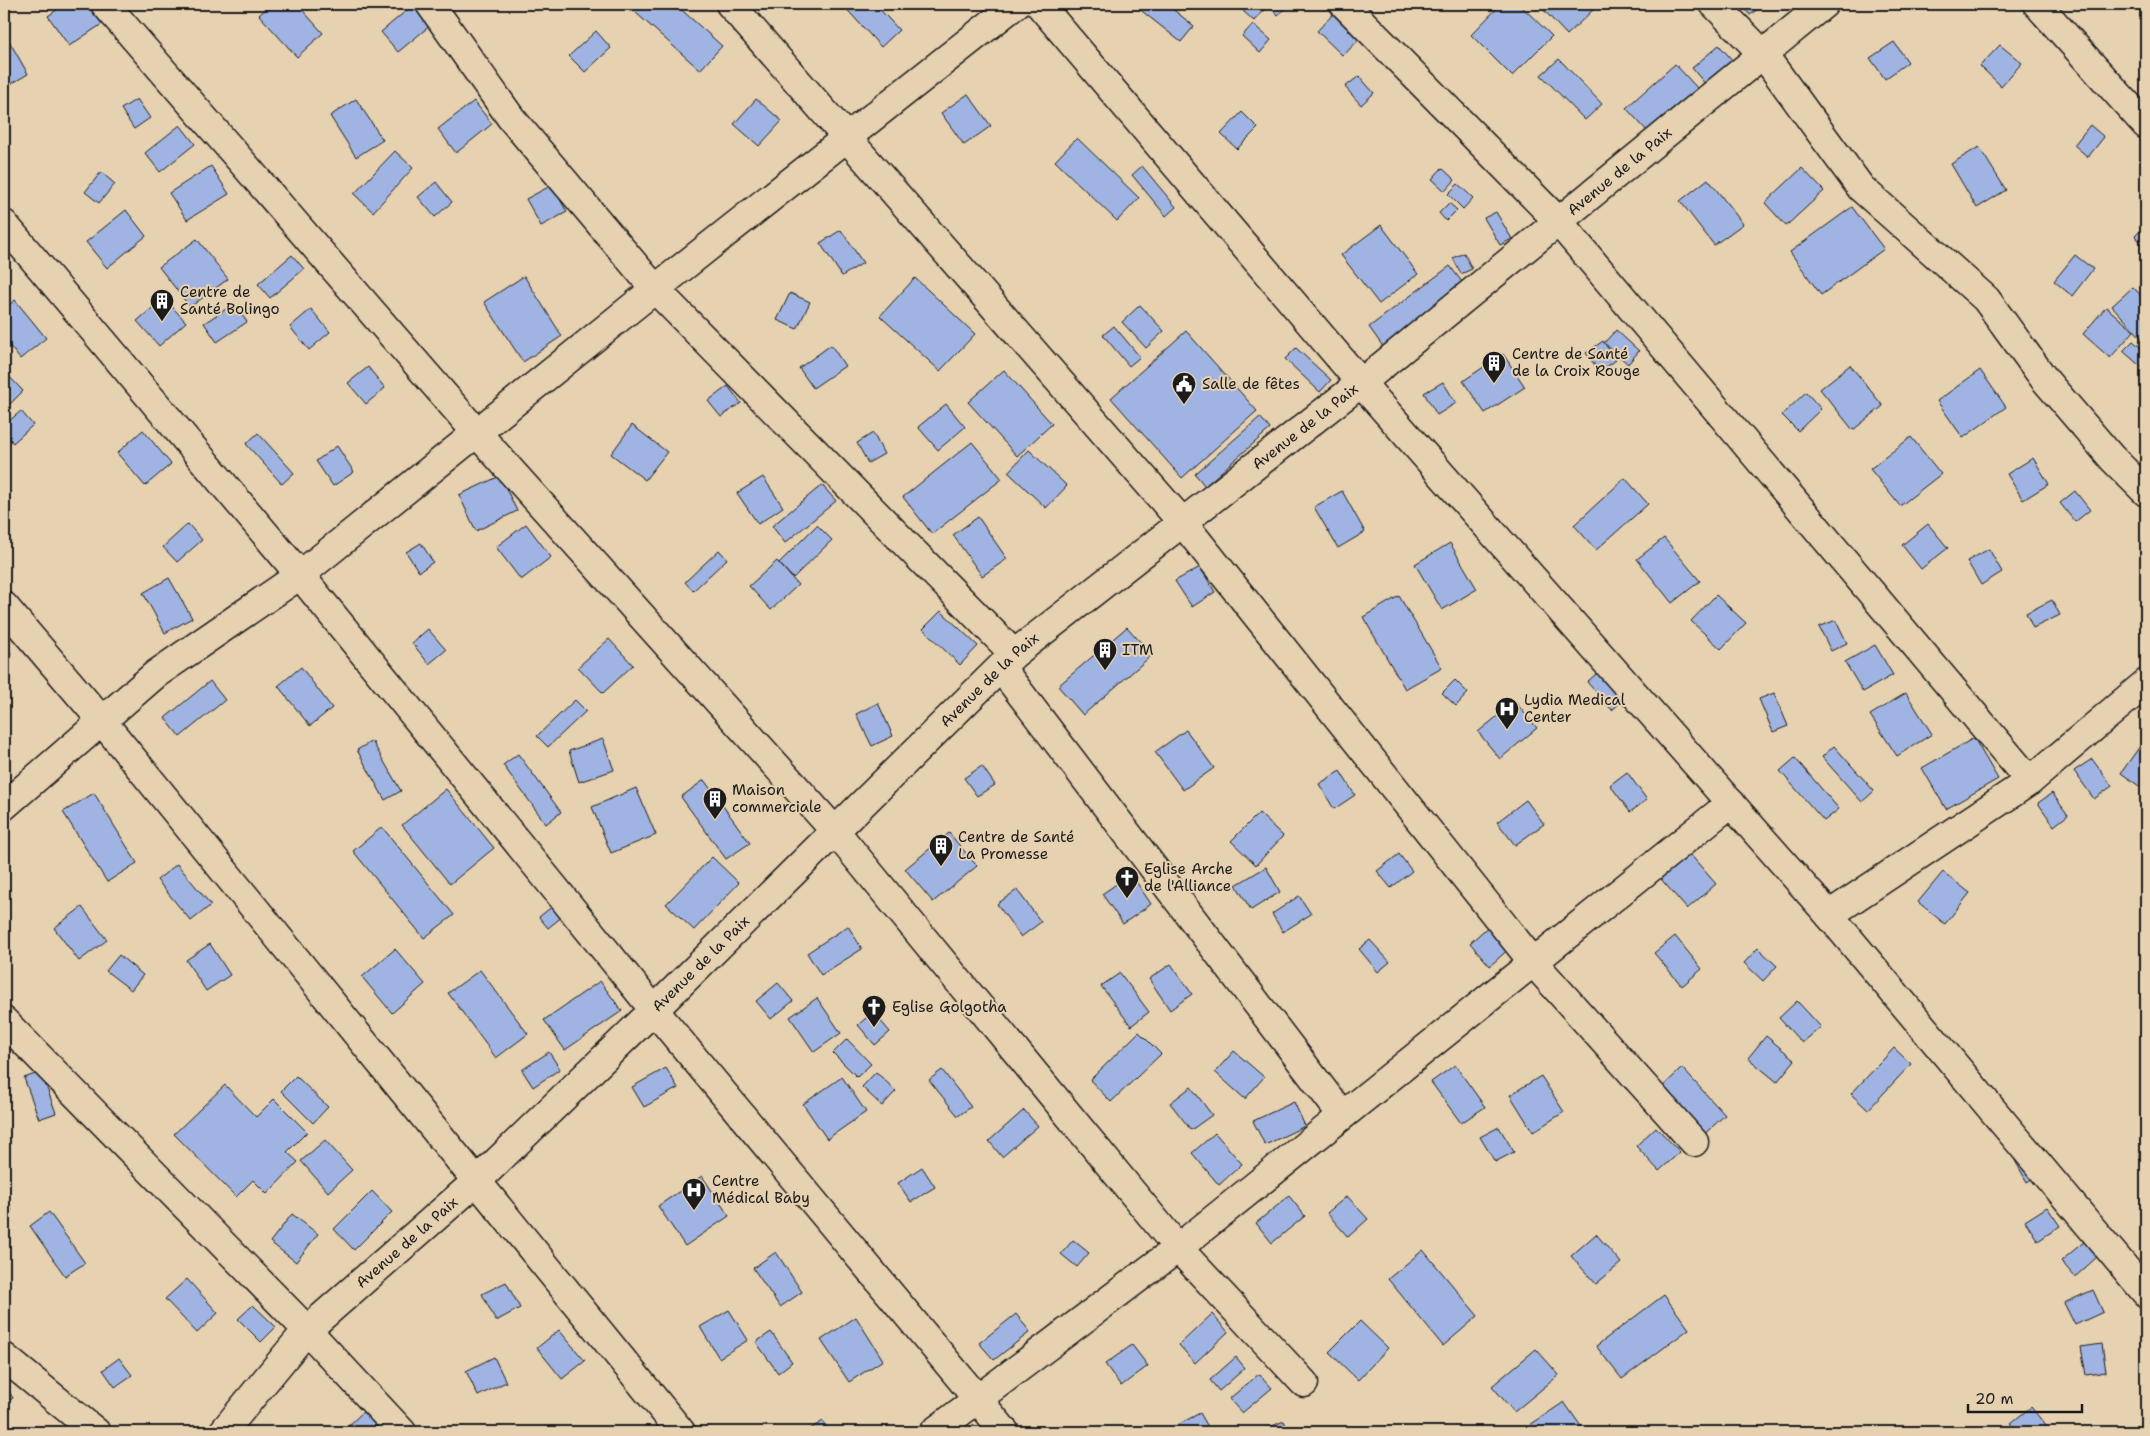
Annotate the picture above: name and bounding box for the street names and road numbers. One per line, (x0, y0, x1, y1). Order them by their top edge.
street label: Avenue de la Paix (1563, 123, 1676, 220)
street label: Avenue de la Paix (1248, 379, 1362, 474)
street label: Avenue de la Paix (936, 628, 1043, 732)
street label: Avenue de la Paix (648, 911, 754, 1016)
street label: Avenue de la Paix (352, 1192, 462, 1293)

